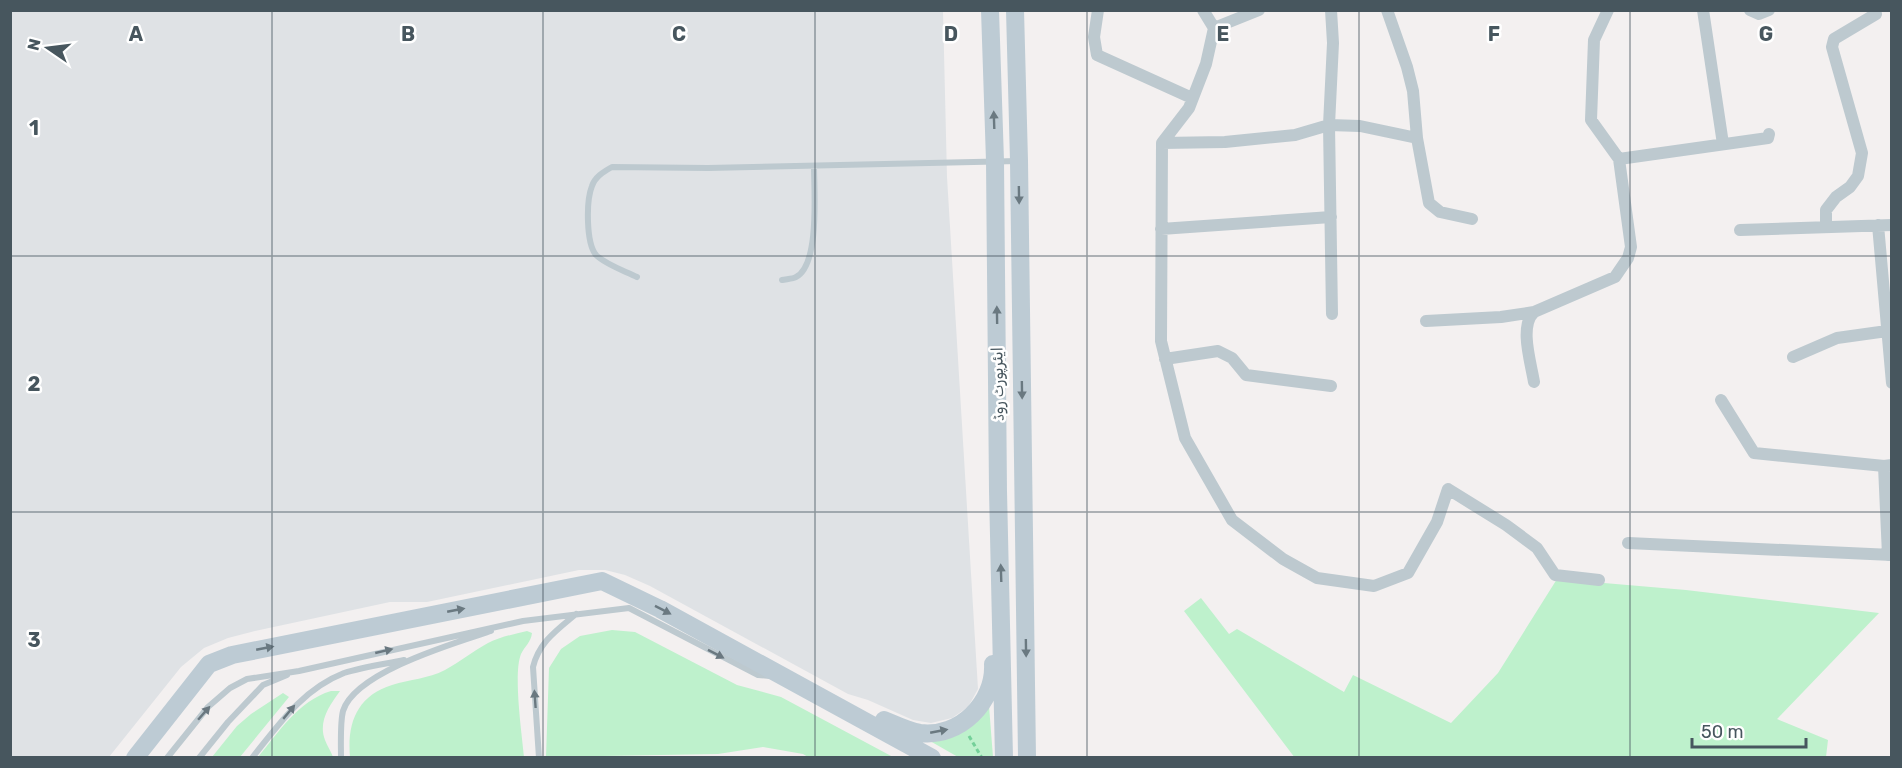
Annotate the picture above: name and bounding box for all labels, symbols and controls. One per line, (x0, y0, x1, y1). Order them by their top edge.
north arrow (18, 18, 78, 78)
text: A (129, 22, 144, 46)
text: B (401, 22, 415, 46)
text: C (672, 22, 686, 46)
text: D (944, 22, 958, 46)
text: E (1217, 22, 1229, 46)
text: F (1488, 22, 1500, 46)
text: G (1759, 22, 1773, 46)
text: N (23, 37, 45, 52)
one-way arrow (989, 111, 999, 130)
text: 1 (29, 116, 39, 140)
one-way arrow (1014, 185, 1024, 204)
one-way arrow (992, 306, 1002, 325)
street label: ایئرپورٹ روڈ (987, 347, 1009, 421)
text: 2 (28, 372, 41, 396)
one-way arrow (1017, 380, 1027, 399)
one-way arrow (997, 564, 1006, 583)
one-way arrow (447, 605, 466, 614)
one-way arrow (654, 606, 671, 615)
text: 3 (27, 628, 41, 652)
one-way arrow (1021, 638, 1031, 657)
one-way arrow (256, 643, 274, 653)
one-way arrow (375, 646, 394, 656)
one-way arrow (708, 649, 725, 658)
one-way arrow (530, 690, 540, 709)
one-way arrow (282, 704, 295, 720)
one-way arrow (197, 705, 211, 720)
scale bar (1692, 711, 1806, 749)
text: 50 m (1701, 721, 1744, 743)
one-way arrow (929, 726, 948, 735)

